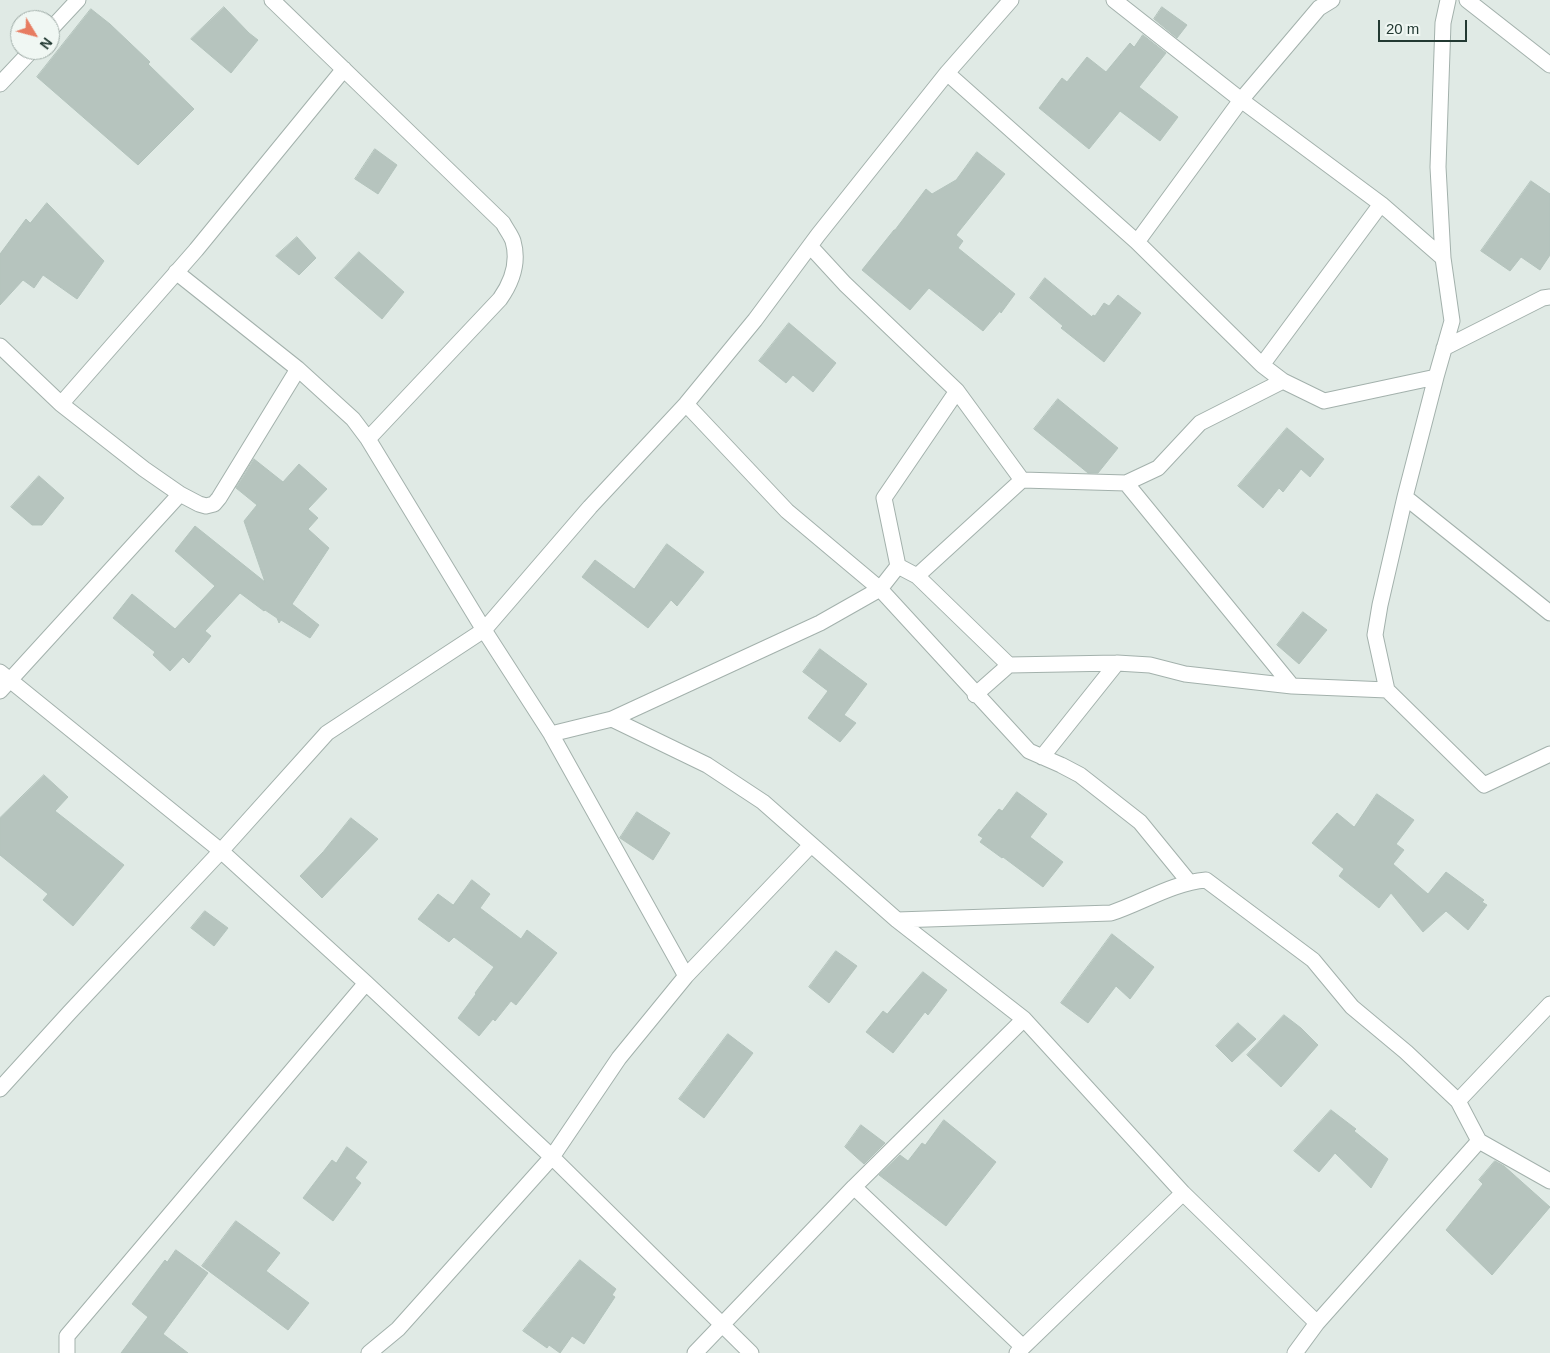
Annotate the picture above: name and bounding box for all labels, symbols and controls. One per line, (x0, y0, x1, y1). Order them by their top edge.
north arrow (10, 10, 60, 60)
scale bar (1380, 10, 1469, 42)
text: 20 m (1386, 20, 1419, 37)
text: N (37, 35, 56, 52)

